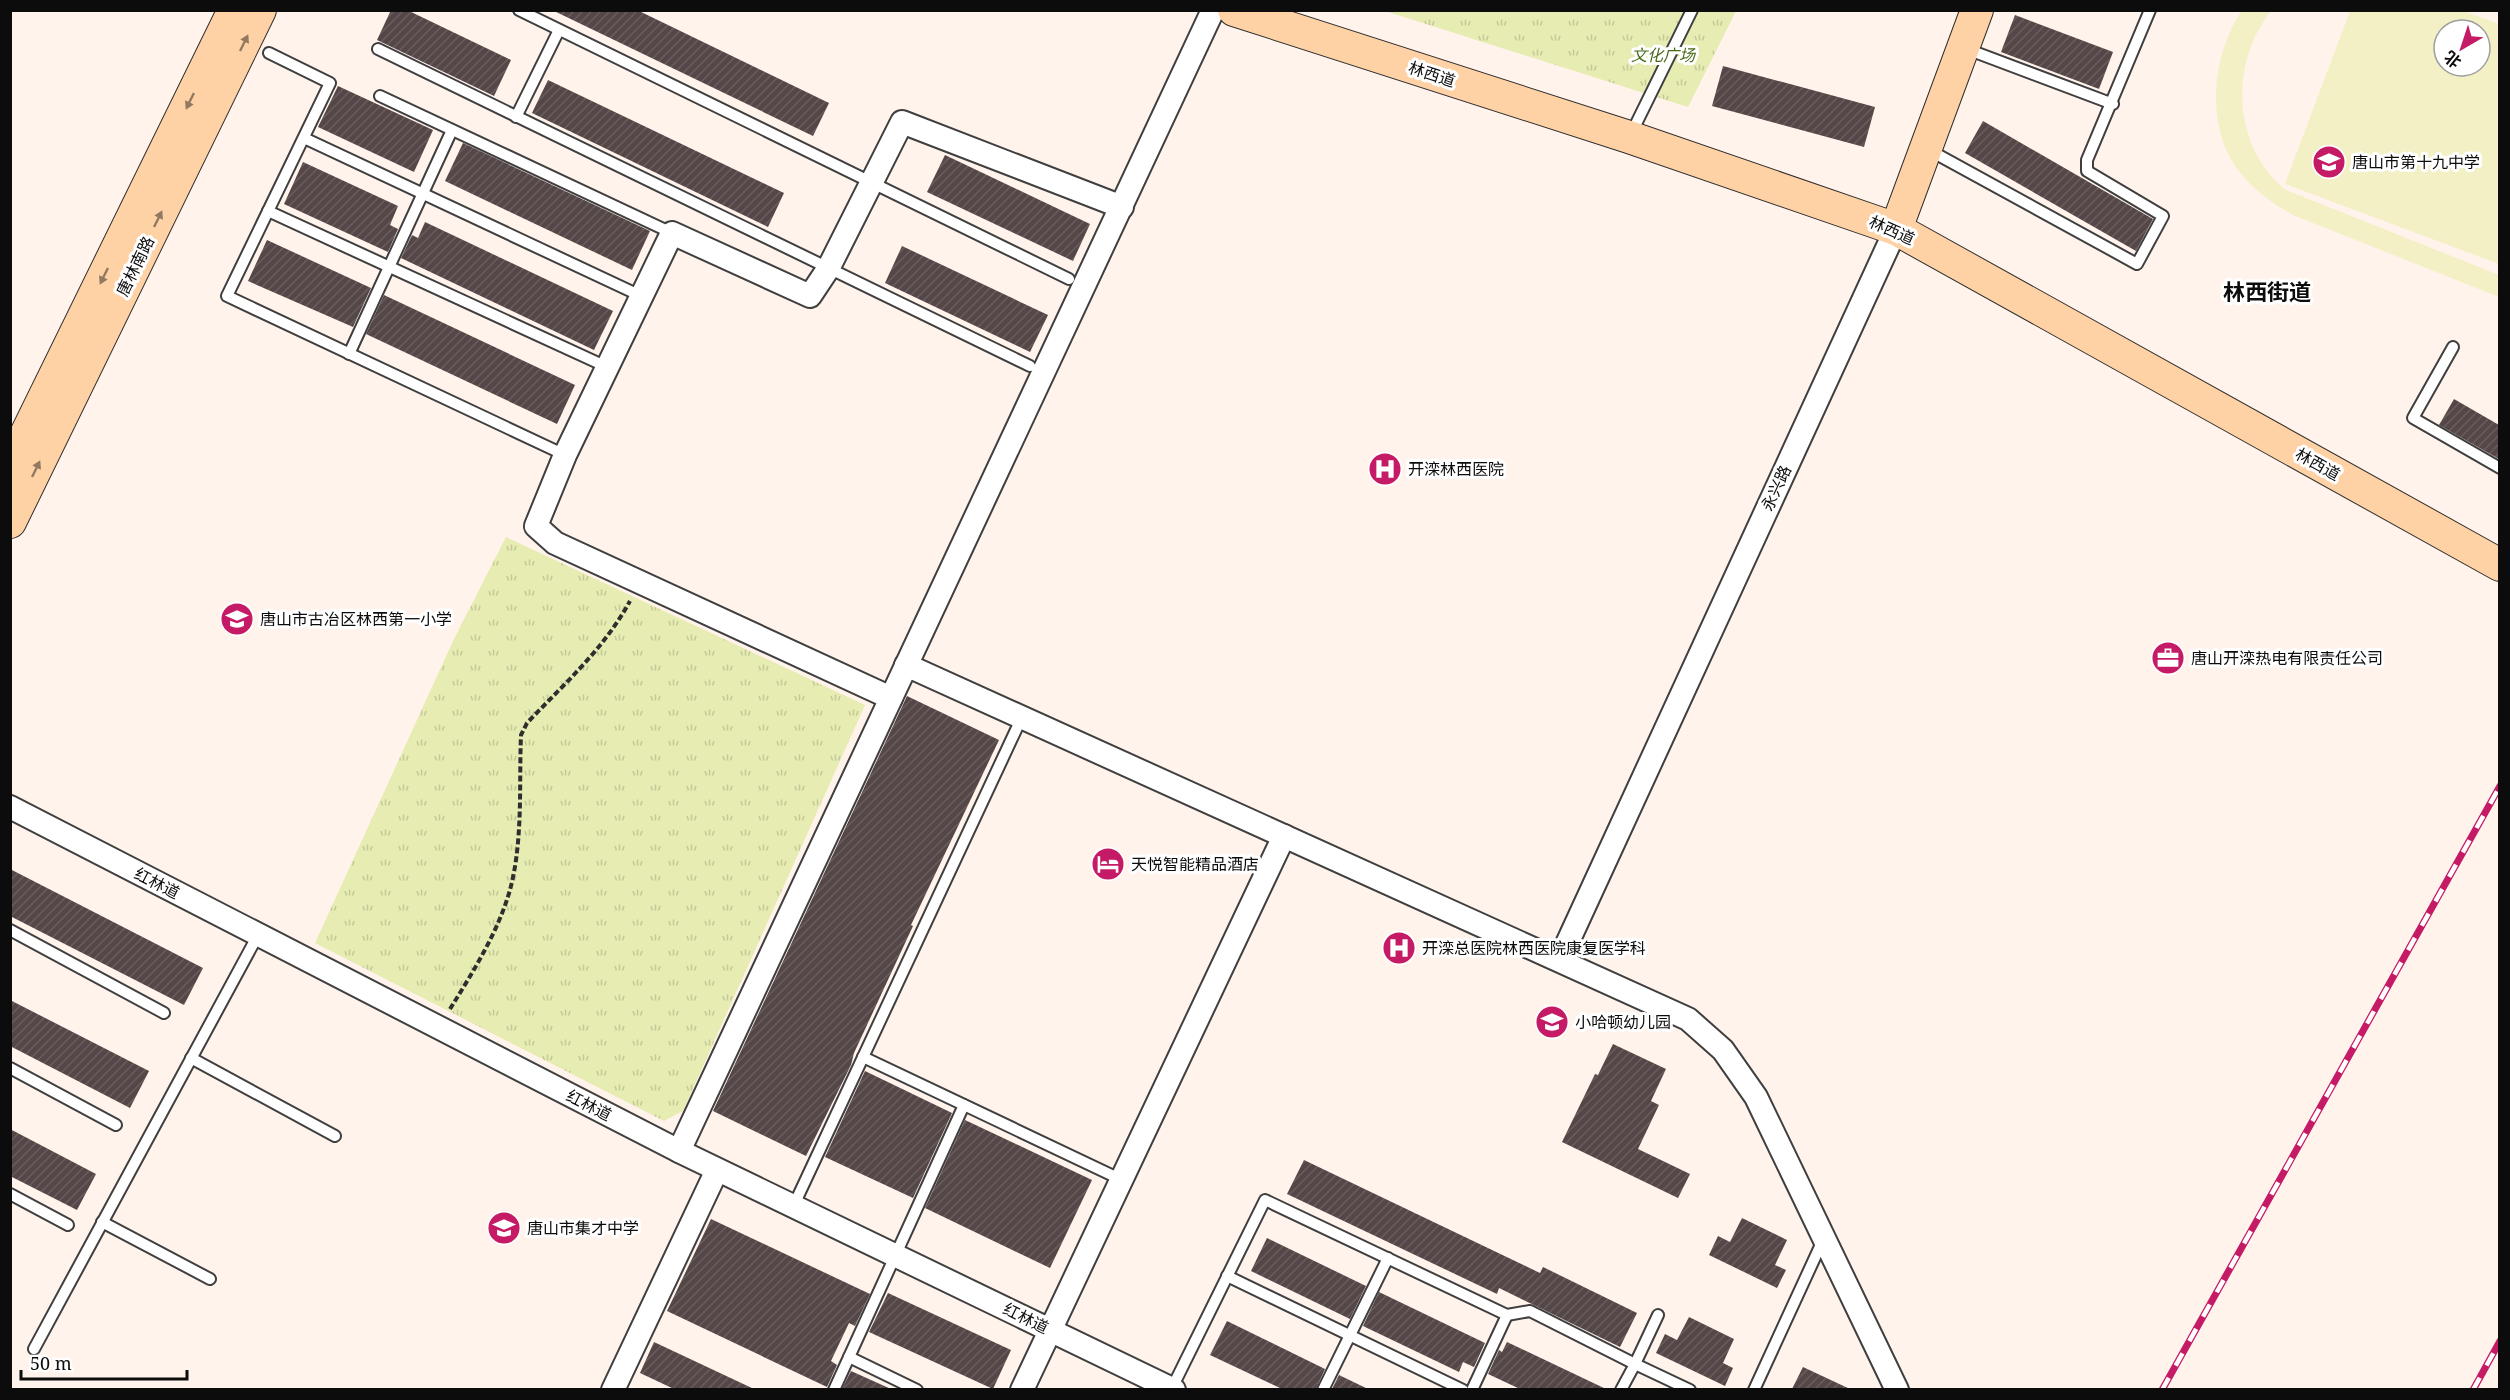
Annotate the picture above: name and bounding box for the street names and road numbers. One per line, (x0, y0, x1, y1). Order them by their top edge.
street label: 林西道 (1406, 56, 1458, 92)
street label: 林西道 (1866, 210, 1918, 250)
street label: 唐林南路 (111, 232, 159, 300)
street label: 林西道 (2292, 443, 2344, 485)
street label: 永兴路 (1756, 462, 1796, 514)
street label: 红林道 (131, 862, 183, 904)
street label: 红林道 (563, 1084, 615, 1126)
street label: 红林道 (1000, 1298, 1052, 1338)

